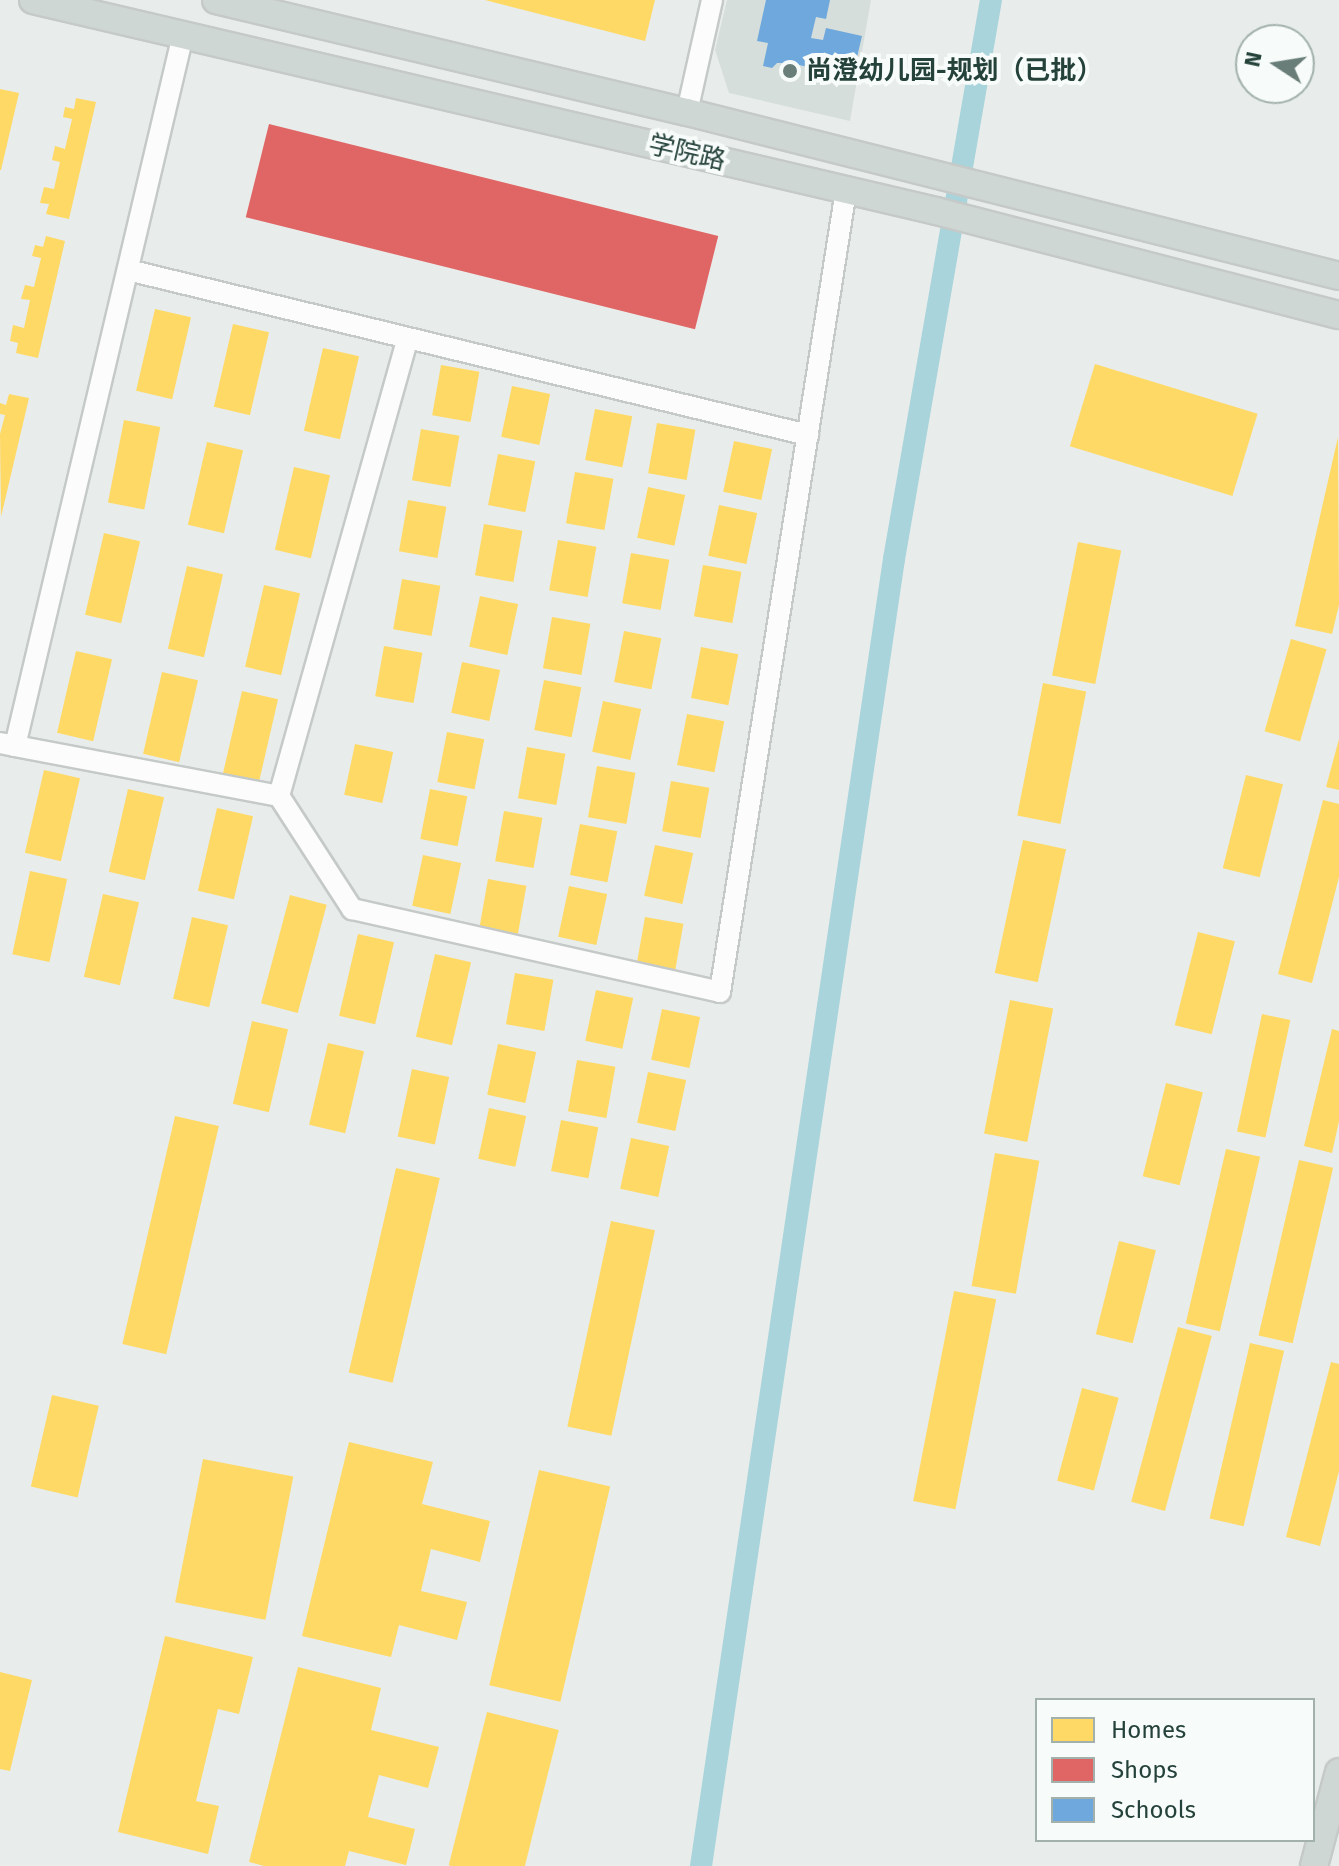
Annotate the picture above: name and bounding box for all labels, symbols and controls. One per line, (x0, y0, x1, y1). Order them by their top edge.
north arrow (1235, 24, 1315, 104)
text: N (1238, 49, 1268, 69)
place label: 尚澄幼儿园-规划（已批） (806, 55, 1103, 87)
marker: 尚澄幼儿园-规划（已批） (781, 62, 799, 80)
street label: 学院路 (645, 129, 729, 177)
legend (1035, 1698, 1315, 1842)
text: Homes (1111, 1716, 1186, 1744)
text: Shops (1111, 1756, 1178, 1784)
text: Schools (1111, 1796, 1196, 1824)

